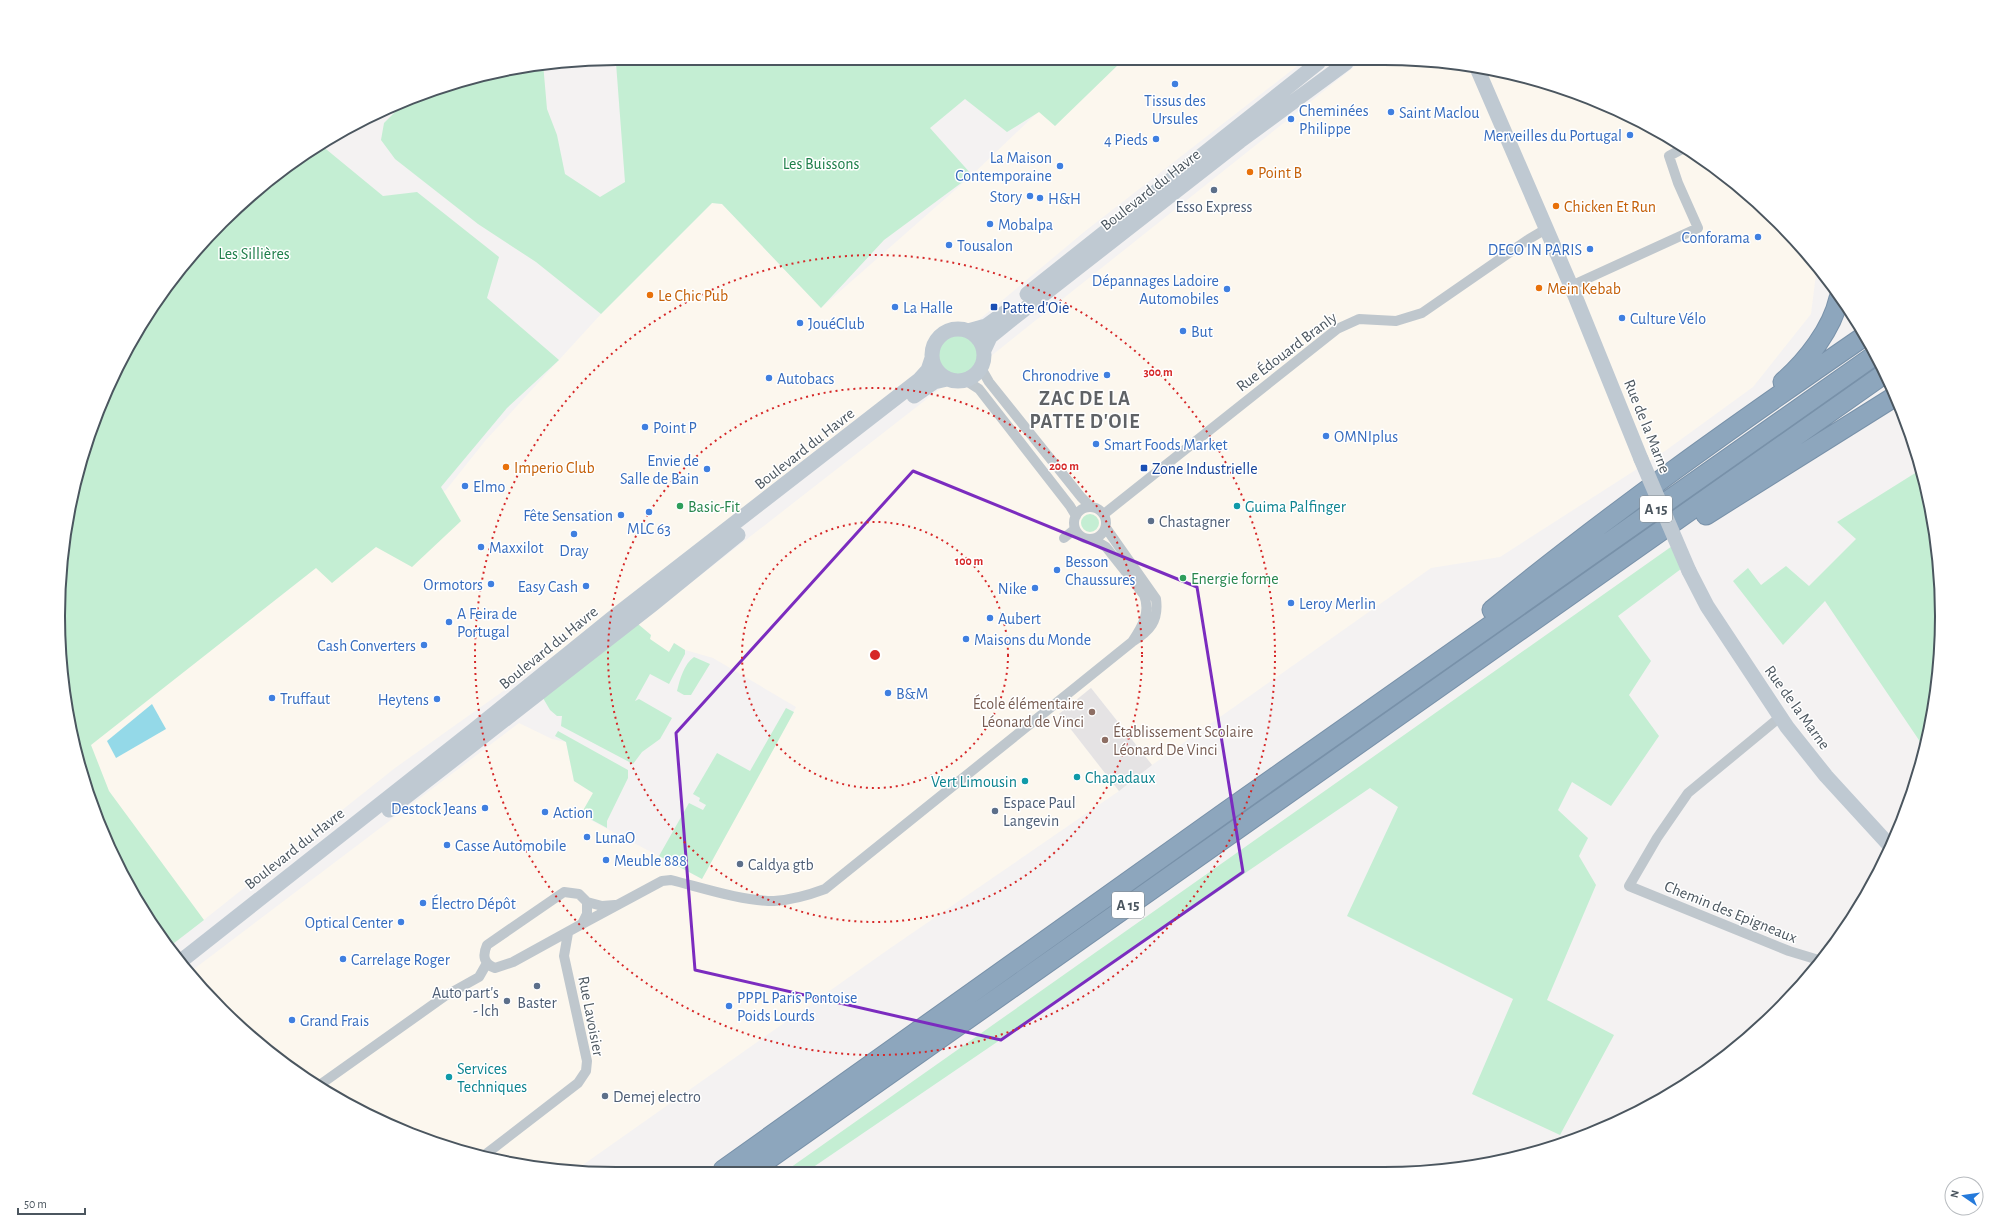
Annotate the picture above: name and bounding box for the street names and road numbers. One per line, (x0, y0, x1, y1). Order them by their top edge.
street label: Boulevard du Havre (1098, 146, 1204, 234)
street label: Rue Édouard Branly (1232, 307, 1341, 395)
street label: Rue de la Marne (1621, 377, 1673, 476)
street label: Boulevard du Havre (752, 405, 858, 493)
road number: A 15 (1640, 496, 1672, 522)
street label: Boulevard du Havre (496, 603, 601, 692)
street label: Rue de la Marne (1761, 663, 1833, 753)
street label: Boulevard du Havre (242, 805, 348, 893)
street label: Chemin des Epigneaux (1662, 878, 1799, 946)
road number: A 15 (1112, 892, 1144, 918)
street label: Rue Lavoisier (575, 975, 607, 1058)

